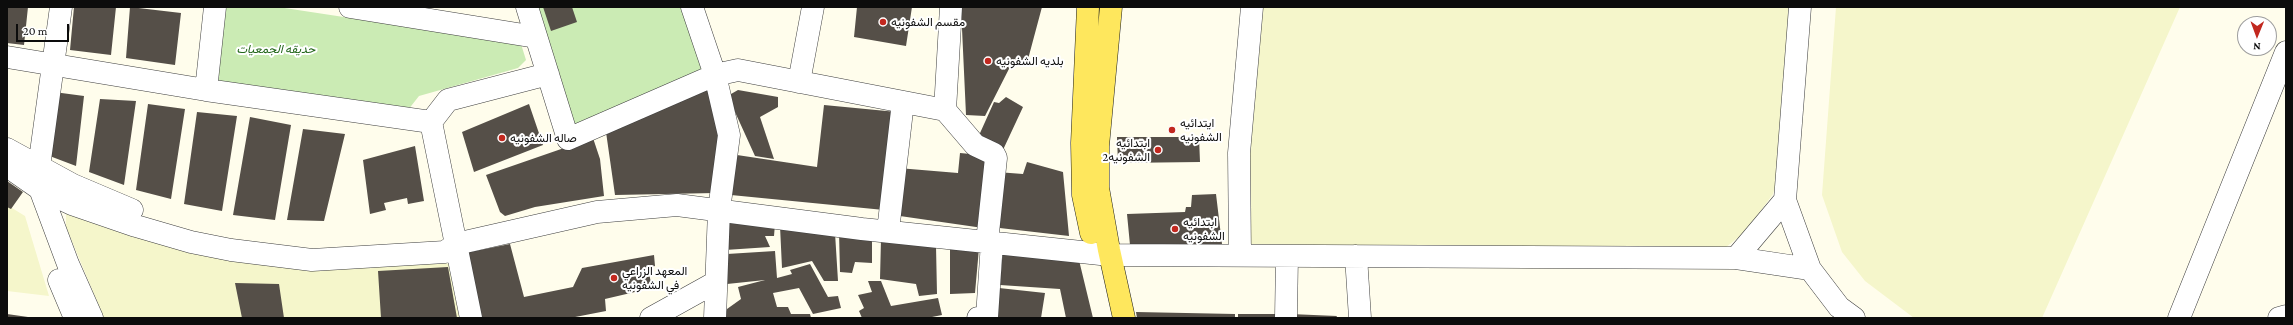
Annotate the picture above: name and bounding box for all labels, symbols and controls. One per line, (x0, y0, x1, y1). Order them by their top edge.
place label: مقسم الشفونيه (891, 15, 965, 29)
scale bar (18, 16, 71, 42)
north arrow (2237, 16, 2277, 56)
marker: مقسم الشفونيه (878, 17, 888, 27)
text: 20 m (23, 24, 47, 38)
text: N (2253, 41, 2261, 53)
park label: حديقه الجمعيات (237, 42, 315, 56)
place label: بلديه الشفونيه (996, 54, 1064, 68)
marker: بلديه الشفونيه (983, 56, 993, 66)
place label: ايتدائيه الشفونيه (1180, 116, 1222, 144)
marker: ايتدائيه الشفونيه (1167, 125, 1177, 135)
place label: صاله الشفونيه (510, 131, 577, 145)
marker: صاله الشفونيه (497, 133, 507, 143)
place label: ابتدائيه الشفونيه2 (1103, 136, 1150, 164)
marker: ابتدائيه الشفونيه2 (1153, 145, 1163, 155)
place label: ابتدائيه الشفونيه (1183, 215, 1225, 243)
marker: ابتدائيه الشفونيه (1170, 224, 1180, 234)
place label: المعهد الزراعي في الشفونيه (622, 264, 687, 292)
marker: المعهد الزراعي في الشفونيه (609, 273, 619, 283)

